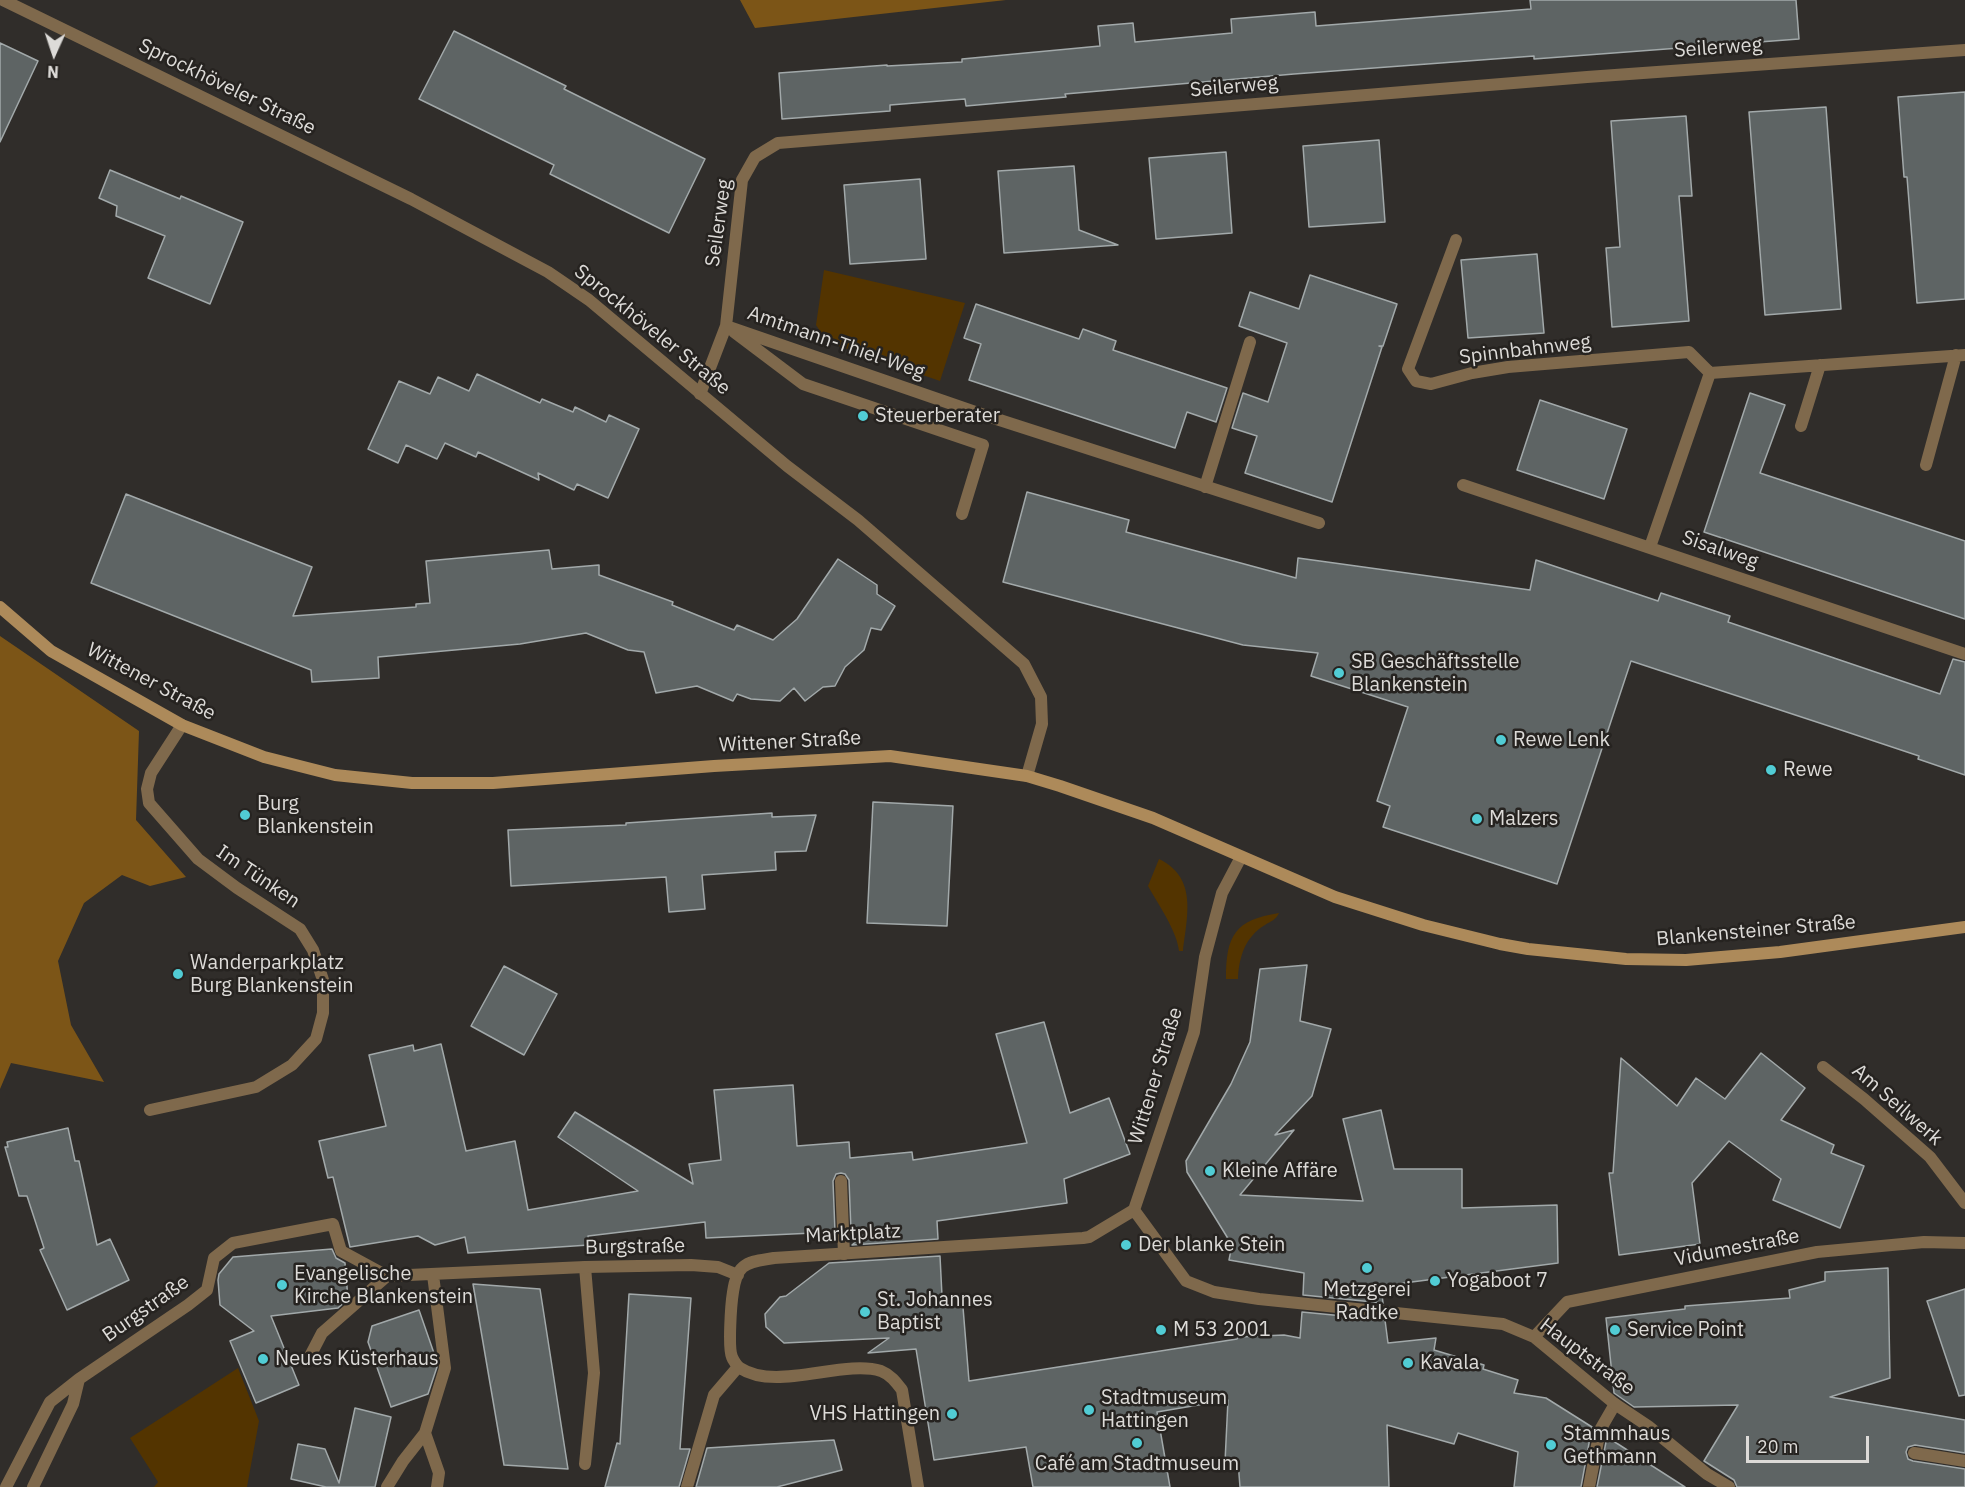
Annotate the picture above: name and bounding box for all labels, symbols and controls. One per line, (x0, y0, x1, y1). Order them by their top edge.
north arrow (24, 24, 84, 84)
street label: Seilerweg (1673, 33, 1763, 63)
street label: Sprockhöveler Straße (134, 34, 320, 140)
text: N (47, 62, 59, 82)
street label: Seilerweg (1189, 71, 1279, 103)
street label: Seilerweg (701, 178, 737, 268)
street label: Sprockhöveler Straße (569, 260, 735, 400)
street label: Amtmann-Thiel-Weg (744, 301, 928, 385)
street label: Spinnbahnweg (1458, 330, 1592, 370)
place label: Steuerberater (875, 404, 1000, 428)
marker: Steuerberater (856, 409, 870, 423)
street label: Sisalweg (1679, 526, 1761, 574)
street label: Wittener Straße (83, 638, 219, 726)
place label: SB Geschäftsstelle Blankenstein (1351, 650, 1520, 697)
marker: SB Geschäftsstelle Blankenstein (1332, 666, 1346, 680)
street label: Wittener Straße (718, 726, 862, 758)
place label: Rewe Lenk (1513, 728, 1610, 752)
marker: Rewe Lenk (1494, 733, 1508, 747)
place label: Rewe (1783, 758, 1833, 782)
marker: Rewe (1764, 763, 1778, 777)
place label: Burg Blankenstein (257, 792, 374, 839)
place label: Malzers (1489, 807, 1558, 831)
marker: Burg Blankenstein (238, 808, 252, 822)
marker: Malzers (1470, 812, 1484, 826)
street label: Im Tünken (212, 840, 304, 914)
street label: Blankensteiner Straße (1655, 910, 1857, 952)
place label: Wanderparkplatz Burg Blankenstein (190, 951, 354, 998)
marker: Wanderparkplatz Burg Blankenstein (171, 967, 185, 981)
street label: Wittener Straße (1124, 1004, 1188, 1148)
street label: Am Seilwerk (1847, 1059, 1947, 1151)
place label: Kleine Affäre (1222, 1159, 1338, 1183)
marker: Kleine Affäre (1203, 1164, 1217, 1178)
street label: Marktplatz (805, 1220, 901, 1248)
street label: Vidumestraße (1672, 1224, 1802, 1272)
place label: Der blanke Stein (1138, 1233, 1285, 1257)
street label: Burgstraße (585, 1234, 685, 1260)
marker: Der blanke Stein (1119, 1238, 1133, 1252)
marker: Metzgerei Radtke (1360, 1261, 1374, 1275)
place label: Evangelische Kirche Blankenstein (294, 1262, 473, 1309)
place label: Yogaboot 7 (1447, 1269, 1548, 1293)
street label: Burgstraße (98, 1270, 194, 1348)
marker: Yogaboot 7 (1428, 1274, 1442, 1288)
marker: Evangelische Kirche Blankenstein (275, 1278, 289, 1292)
place label: Metzgerei Radtke (1323, 1278, 1411, 1325)
place label: St. Johannes Baptist (877, 1288, 993, 1335)
marker: St. Johannes Baptist (858, 1305, 872, 1319)
street label: Hauptstraße (1535, 1313, 1639, 1401)
place label: M 53 2001 (1173, 1318, 1271, 1342)
place label: Service Point (1627, 1318, 1744, 1342)
marker: M 53 2001 (1154, 1323, 1168, 1337)
marker: Service Point (1608, 1323, 1622, 1337)
place label: Neues Küsterhaus (275, 1347, 439, 1371)
place label: Kavala (1420, 1351, 1479, 1375)
marker: Neues Küsterhaus (256, 1352, 270, 1366)
marker: Kavala (1401, 1356, 1415, 1370)
place label: Stadtmuseum Hattingen (1101, 1386, 1227, 1433)
place label: VHS Hattingen (810, 1402, 940, 1426)
marker: Stadtmuseum Hattingen (1082, 1403, 1096, 1417)
marker: VHS Hattingen (945, 1407, 959, 1421)
place label: Stammhaus Gethmann (1563, 1422, 1670, 1469)
scale bar (1749, 1424, 1872, 1462)
text: 20 m (1757, 1435, 1799, 1458)
marker: Café am Stadtmuseum (1130, 1436, 1144, 1450)
marker: Stammhaus Gethmann (1544, 1438, 1558, 1452)
place label: Café am Stadtmuseum (1035, 1452, 1239, 1476)

